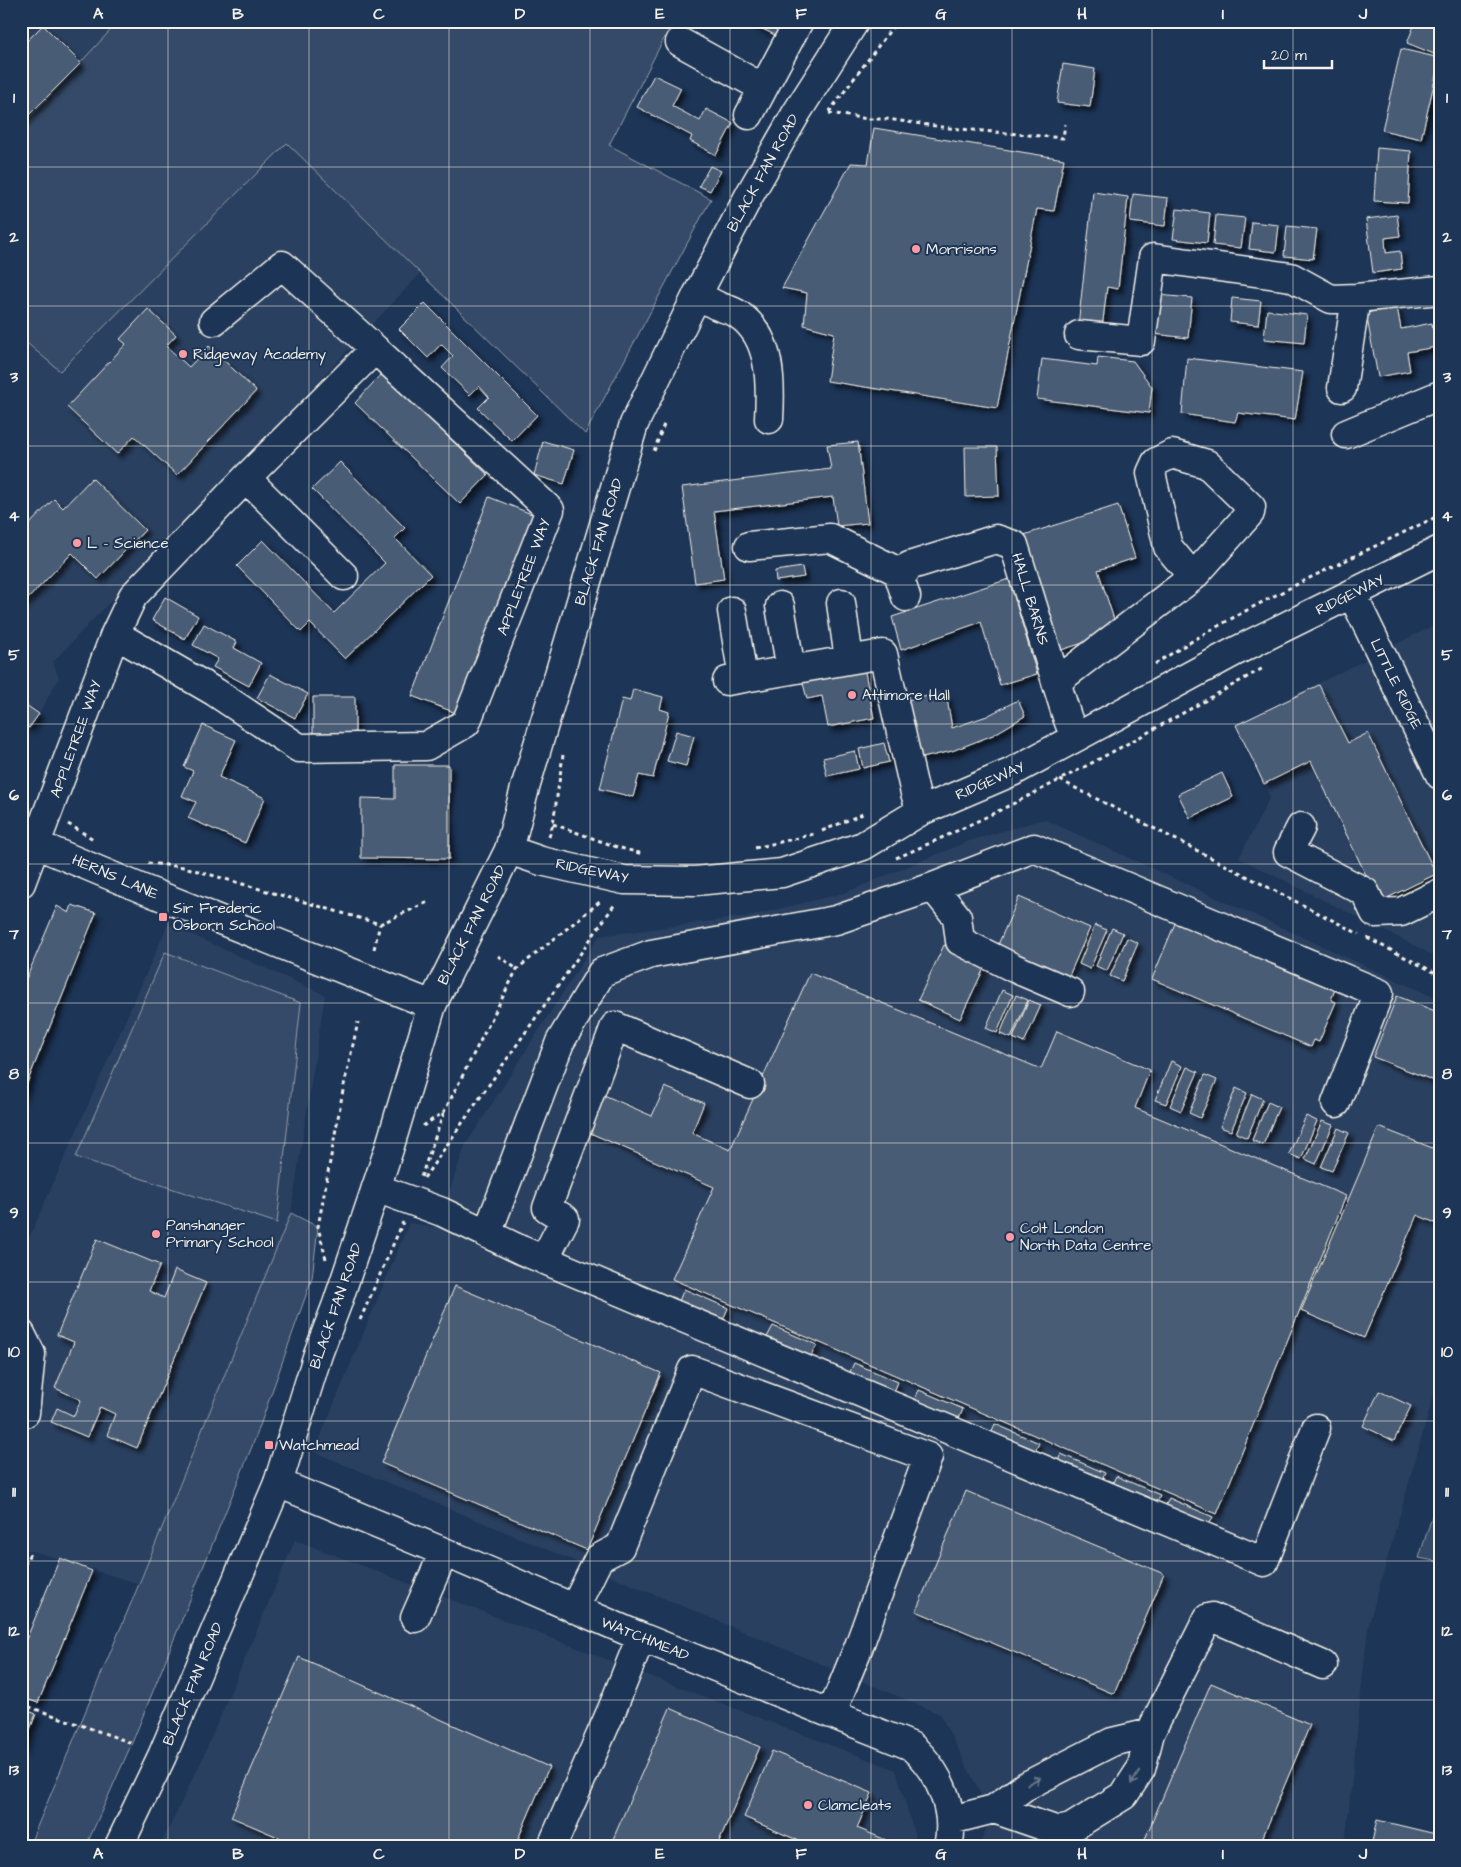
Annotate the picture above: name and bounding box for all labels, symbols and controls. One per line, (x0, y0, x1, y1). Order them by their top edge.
text: A (93, 3, 104, 25)
text: B (232, 3, 244, 25)
text: C (373, 3, 385, 25)
text: D (515, 3, 526, 25)
text: E (655, 3, 665, 25)
text: F (795, 3, 807, 25)
text: G (935, 3, 947, 25)
text: H (1077, 3, 1087, 25)
text: I (1222, 3, 1224, 25)
text: J (1358, 3, 1368, 25)
scale bar (1264, 38, 1331, 70)
text: 20 m (1271, 45, 1307, 66)
text: 1 (13, 87, 16, 109)
text: 1 (1446, 87, 1449, 109)
street label: BLACK FAN ROAD (722, 110, 804, 236)
text: 2 (8, 226, 19, 248)
text: 2 (1441, 226, 1452, 248)
place label: Morrisons (926, 239, 997, 260)
marker: Morrisons (910, 243, 922, 255)
place label: Ridgeway Academy (193, 344, 326, 366)
marker: Ridgeway Academy (177, 348, 189, 360)
text: 3 (9, 366, 19, 388)
text: 3 (1442, 366, 1452, 388)
street label: BLACK FAN ROAD (570, 476, 628, 608)
text: 4 (9, 505, 20, 527)
text: 4 (1442, 505, 1453, 527)
street label: APPLETREE WAY (492, 516, 556, 638)
place label: L - Science (87, 533, 169, 554)
marker: L - Science (71, 537, 83, 549)
street label: HALL BARNS (1006, 550, 1054, 648)
street label: RIDGEWAY (1312, 569, 1388, 621)
street label: LITTLE RIDGE (1365, 635, 1427, 733)
text: 5 (8, 644, 20, 666)
text: 5 (1441, 644, 1453, 666)
street label: APPLETREE WAY (45, 677, 107, 801)
place label: Attimore Hall (862, 685, 950, 706)
marker: Attimore Hall (846, 689, 858, 701)
street label: RIDGEWAY (952, 756, 1028, 806)
text: 6 (9, 784, 19, 806)
text: 6 (1442, 784, 1452, 806)
street label: HERNS LANE (69, 849, 162, 905)
street label: RIDGEWAY (554, 853, 630, 889)
street label: BLACK FAN ROAD (433, 861, 511, 989)
place label: Sir Frederic Osborn School (173, 898, 275, 936)
marker: Sir Frederic Osborn School (157, 911, 169, 923)
text: 7 (8, 923, 19, 945)
text: 7 (1441, 923, 1452, 945)
text: 8 (9, 1063, 20, 1085)
text: 8 (1442, 1063, 1453, 1085)
text: 9 (9, 1202, 19, 1224)
text: 9 (1442, 1202, 1452, 1224)
place label: Panshanger Primary School (166, 1215, 274, 1254)
place label: Colt London North Data Centre (1020, 1218, 1151, 1256)
marker: Panshanger Primary School (150, 1228, 162, 1240)
marker: Colt London North Data Centre (1004, 1231, 1016, 1243)
street label: BLACK FAN ROAD (305, 1240, 367, 1372)
text: 10 (8, 1341, 20, 1363)
text: 10 (1441, 1341, 1453, 1363)
place label: Watchmead (279, 1435, 359, 1456)
marker: Watchmead (263, 1439, 275, 1451)
text: 11 (12, 1481, 17, 1503)
text: 11 (1445, 1481, 1450, 1503)
street label: WATCHMEAD (598, 1612, 692, 1666)
street label: BLACK FAN ROAD (158, 1619, 229, 1749)
text: 12 (8, 1620, 20, 1642)
text: 12 (1441, 1620, 1453, 1642)
text: 13 (9, 1759, 20, 1781)
text: 13 (1442, 1759, 1453, 1781)
one-way arrow (1130, 1771, 1140, 1785)
one-way arrow (1027, 1776, 1042, 1786)
place label: Clamcleats (818, 1795, 892, 1816)
marker: Clamcleats (802, 1799, 814, 1811)
text: A (93, 1843, 104, 1865)
text: B (232, 1843, 244, 1865)
text: C (373, 1843, 385, 1865)
text: D (515, 1843, 526, 1865)
text: E (655, 1843, 665, 1865)
text: F (795, 1843, 807, 1865)
text: G (935, 1843, 947, 1865)
text: H (1077, 1843, 1087, 1865)
text: I (1222, 1843, 1224, 1865)
text: J (1358, 1843, 1368, 1865)

